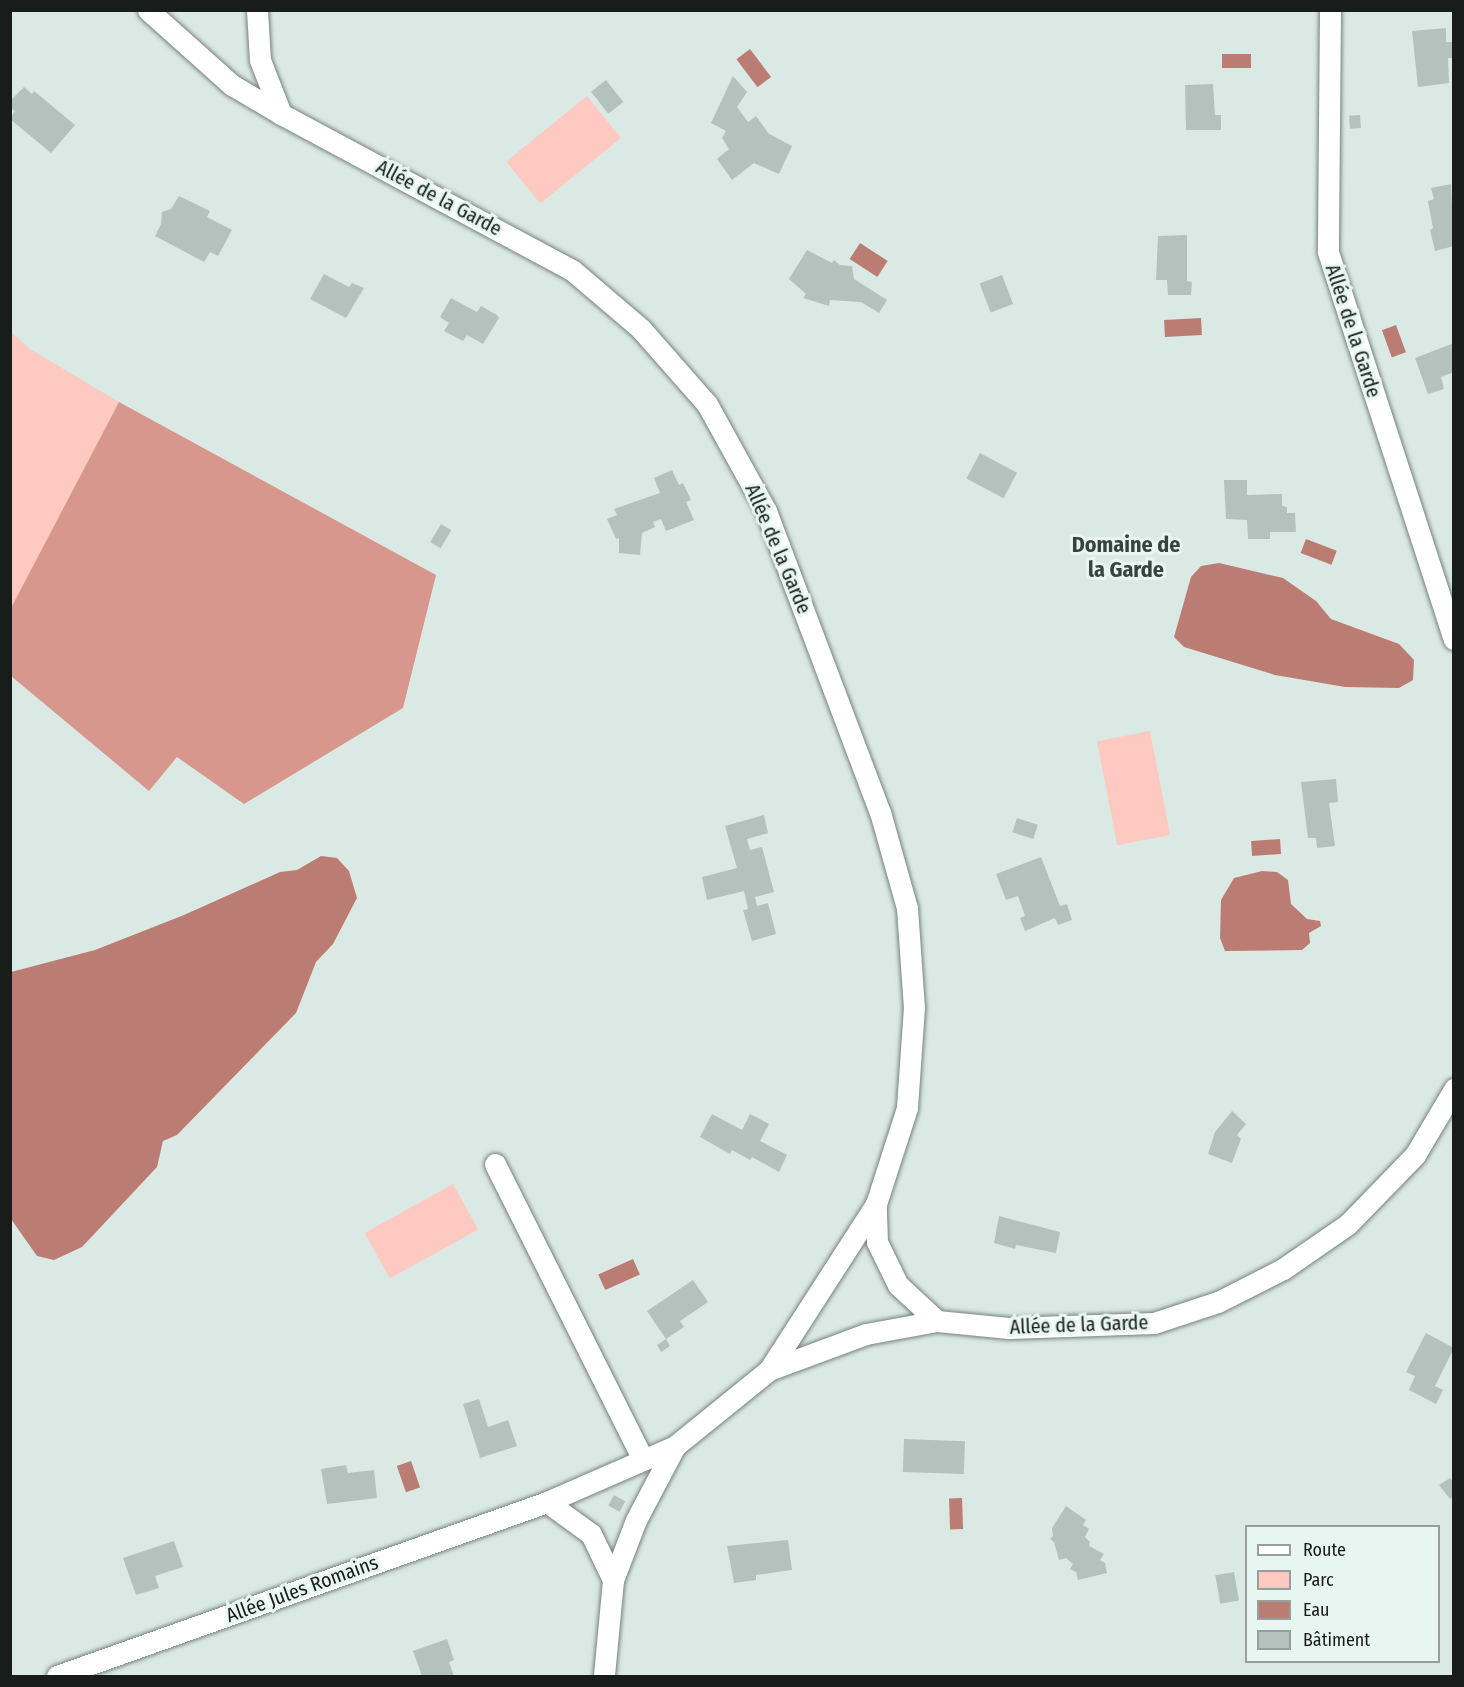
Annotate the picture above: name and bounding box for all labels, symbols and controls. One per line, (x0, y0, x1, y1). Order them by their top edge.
street label: Allée de la Garde (372, 155, 506, 241)
street label: Allée de la Garde (1320, 261, 1386, 401)
street label: Allée de la Garde (740, 480, 816, 618)
district label: Domaine de la Garde (1072, 531, 1180, 582)
street label: Allée de la Garde (1009, 1311, 1149, 1339)
legend (1245, 1525, 1440, 1663)
text: Route (1303, 1539, 1346, 1561)
street label: Allée Jules Romains (223, 1550, 381, 1628)
text: Parc (1303, 1569, 1334, 1591)
text: Eau (1303, 1599, 1329, 1621)
text: Bâtiment (1303, 1629, 1370, 1651)

